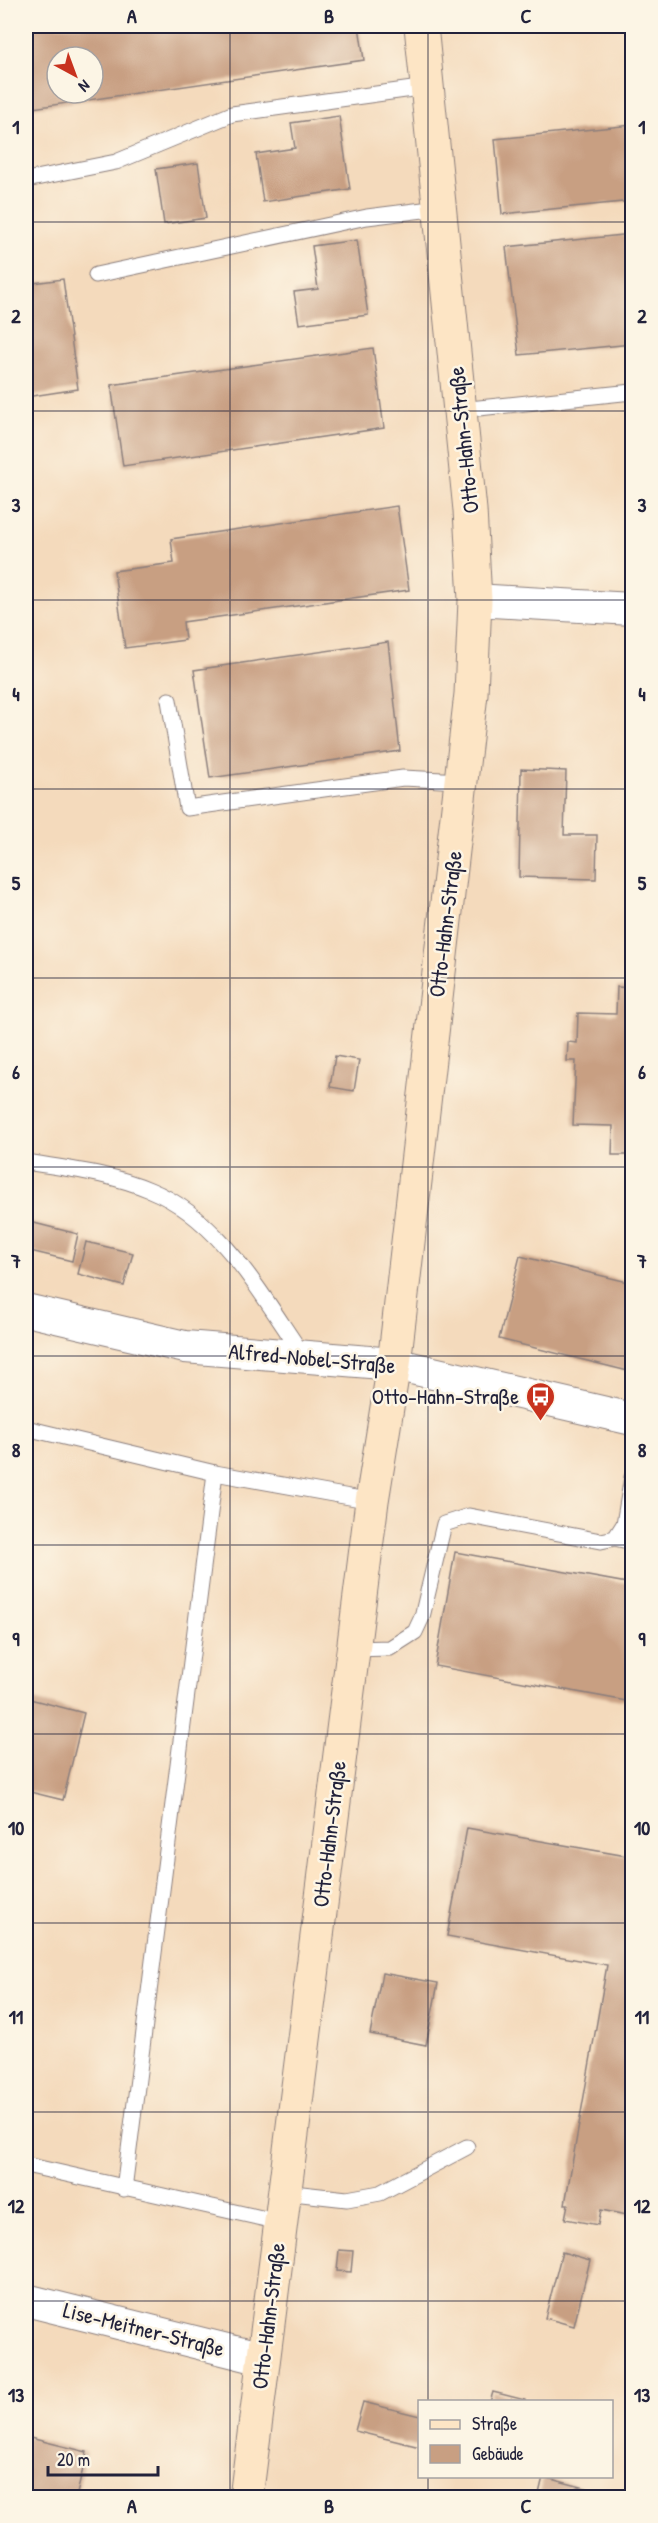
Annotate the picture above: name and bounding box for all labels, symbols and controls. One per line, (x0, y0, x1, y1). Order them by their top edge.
text: A (127, 2, 137, 29)
text: B (324, 2, 334, 29)
text: C (521, 2, 532, 29)
north arrow (45, 45, 105, 105)
text: N (74, 75, 95, 98)
text: 1 (12, 113, 20, 140)
text: 1 (638, 113, 646, 140)
text: 2 (11, 302, 21, 329)
text: 2 (637, 302, 647, 329)
street label: Otto-Hahn-Straße (440, 365, 486, 515)
text: 3 (12, 491, 21, 518)
text: 3 (638, 491, 647, 518)
text: 4 (12, 680, 20, 707)
text: 4 (638, 680, 646, 707)
street label: Otto-Hahn-Straße (421, 849, 469, 999)
text: 5 (12, 869, 21, 896)
text: 5 (638, 869, 647, 896)
text: 6 (12, 1058, 20, 1085)
text: 6 (638, 1058, 646, 1085)
text: 7 (10, 1247, 21, 1274)
text: 7 (636, 1247, 647, 1274)
street label: Alfred-Nobel-Straße (227, 1336, 397, 1380)
bus stop icon: Otto-Hahn-Straße (524, 1380, 556, 1422)
place label: Otto-Hahn-Straße (372, 1381, 519, 1411)
text: 8 (12, 1436, 21, 1463)
text: 8 (638, 1436, 647, 1463)
text: 9 (12, 1625, 20, 1652)
text: 9 (638, 1625, 646, 1652)
street label: Otto-Hahn-Straße (305, 1759, 353, 1909)
text: 10 (8, 1814, 24, 1841)
text: 10 (634, 1814, 650, 1841)
text: 11 (9, 2003, 23, 2030)
text: 11 (635, 2003, 649, 2030)
text: 12 (8, 2192, 25, 2219)
text: 12 (634, 2192, 651, 2219)
street label: Otto-Hahn-Straße (244, 2241, 292, 2391)
street label: Lise-Meitner-Straße (60, 2295, 228, 2364)
text: 13 (8, 2381, 24, 2408)
text: 13 (634, 2381, 650, 2408)
legend (418, 2400, 613, 2478)
text: Straße (472, 2411, 517, 2436)
scale bar (48, 2439, 158, 2477)
text: Gebäude (472, 2441, 524, 2466)
text: 20 m (57, 2447, 90, 2472)
text: A (127, 2492, 137, 2519)
text: B (324, 2492, 334, 2519)
text: C (521, 2492, 532, 2519)

